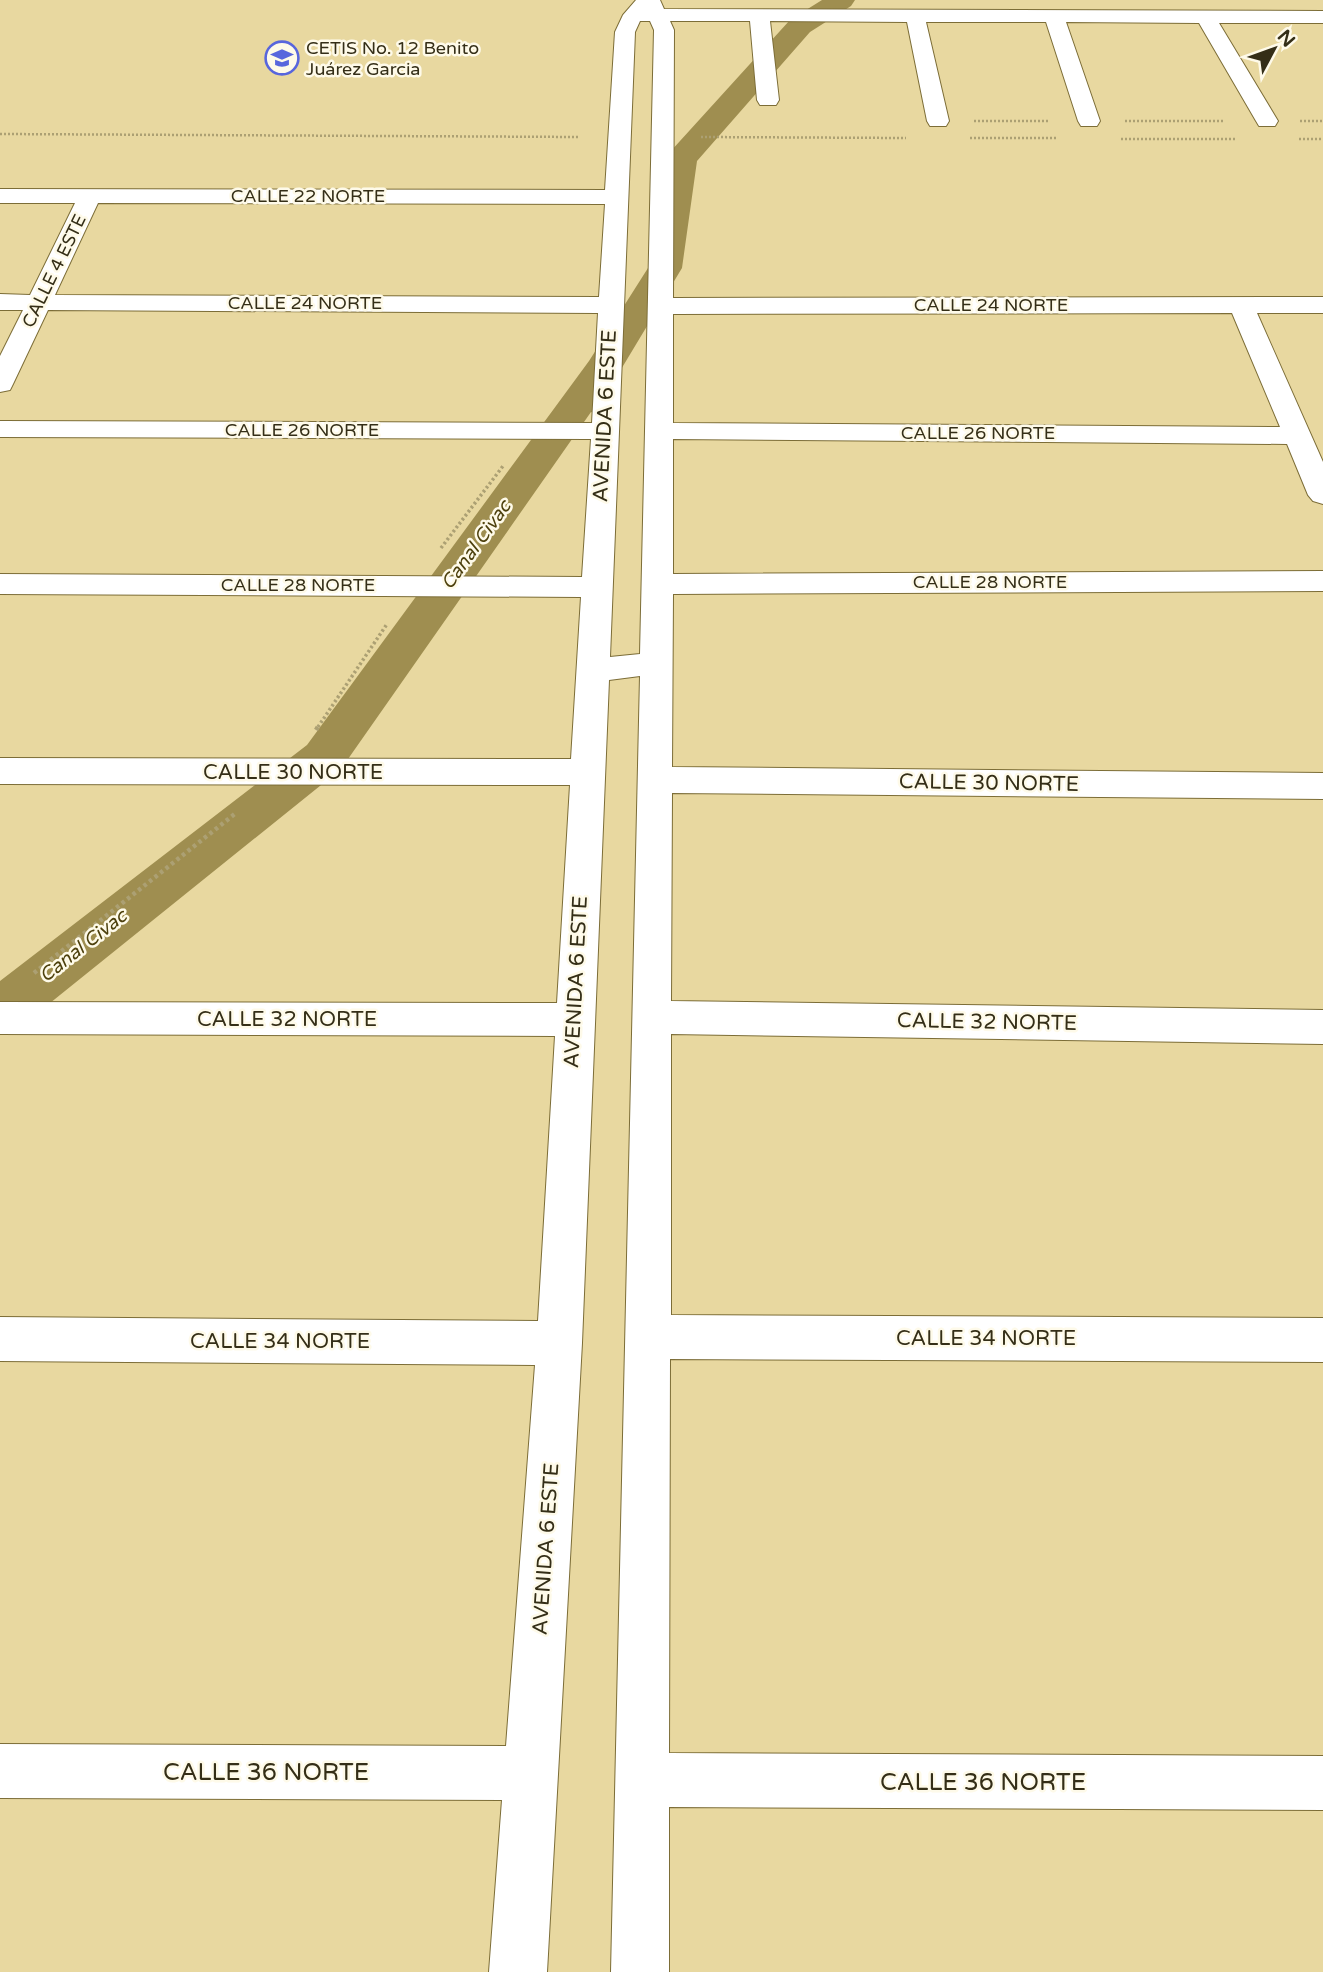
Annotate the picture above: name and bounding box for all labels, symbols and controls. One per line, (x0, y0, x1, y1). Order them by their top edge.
north arrow (1239, 14, 1309, 84)
text: N (1273, 26, 1299, 51)
place label: CETIS No. 12 Benito Juárez Garcia (306, 37, 479, 80)
school or university icon: CETIS No. 12 Benito Juárez Garcia (263, 39, 301, 77)
street label: CALLE 22 NORTE (231, 185, 385, 207)
street label: CALLE 4 ESTE (17, 211, 91, 331)
street label: CALLE 24 NORTE (228, 292, 382, 314)
street label: CALLE 24 NORTE (914, 294, 1068, 316)
street label: AVENIDA 6 ESTE (588, 329, 622, 503)
street label: CALLE 26 NORTE (225, 419, 379, 441)
street label: CALLE 26 NORTE (901, 422, 1055, 444)
water label: Canal Civac (436, 495, 517, 594)
street label: CALLE 28 NORTE (913, 571, 1067, 593)
street label: CALLE 28 NORTE (221, 574, 375, 596)
street label: CALLE 30 NORTE (203, 760, 383, 785)
street label: CALLE 30 NORTE (899, 769, 1079, 797)
street label: AVENIDA 6 ESTE (559, 895, 593, 1069)
water label: Canal Civac (35, 904, 132, 987)
street label: CALLE 32 NORTE (197, 1007, 377, 1032)
street label: CALLE 32 NORTE (897, 1008, 1077, 1036)
street label: CALLE 34 NORTE (896, 1326, 1076, 1351)
street label: CALLE 34 NORTE (190, 1329, 370, 1354)
street label: AVENIDA 6 ESTE (528, 1462, 564, 1636)
street label: CALLE 36 NORTE (163, 1758, 369, 1787)
street label: CALLE 36 NORTE (880, 1768, 1086, 1797)

